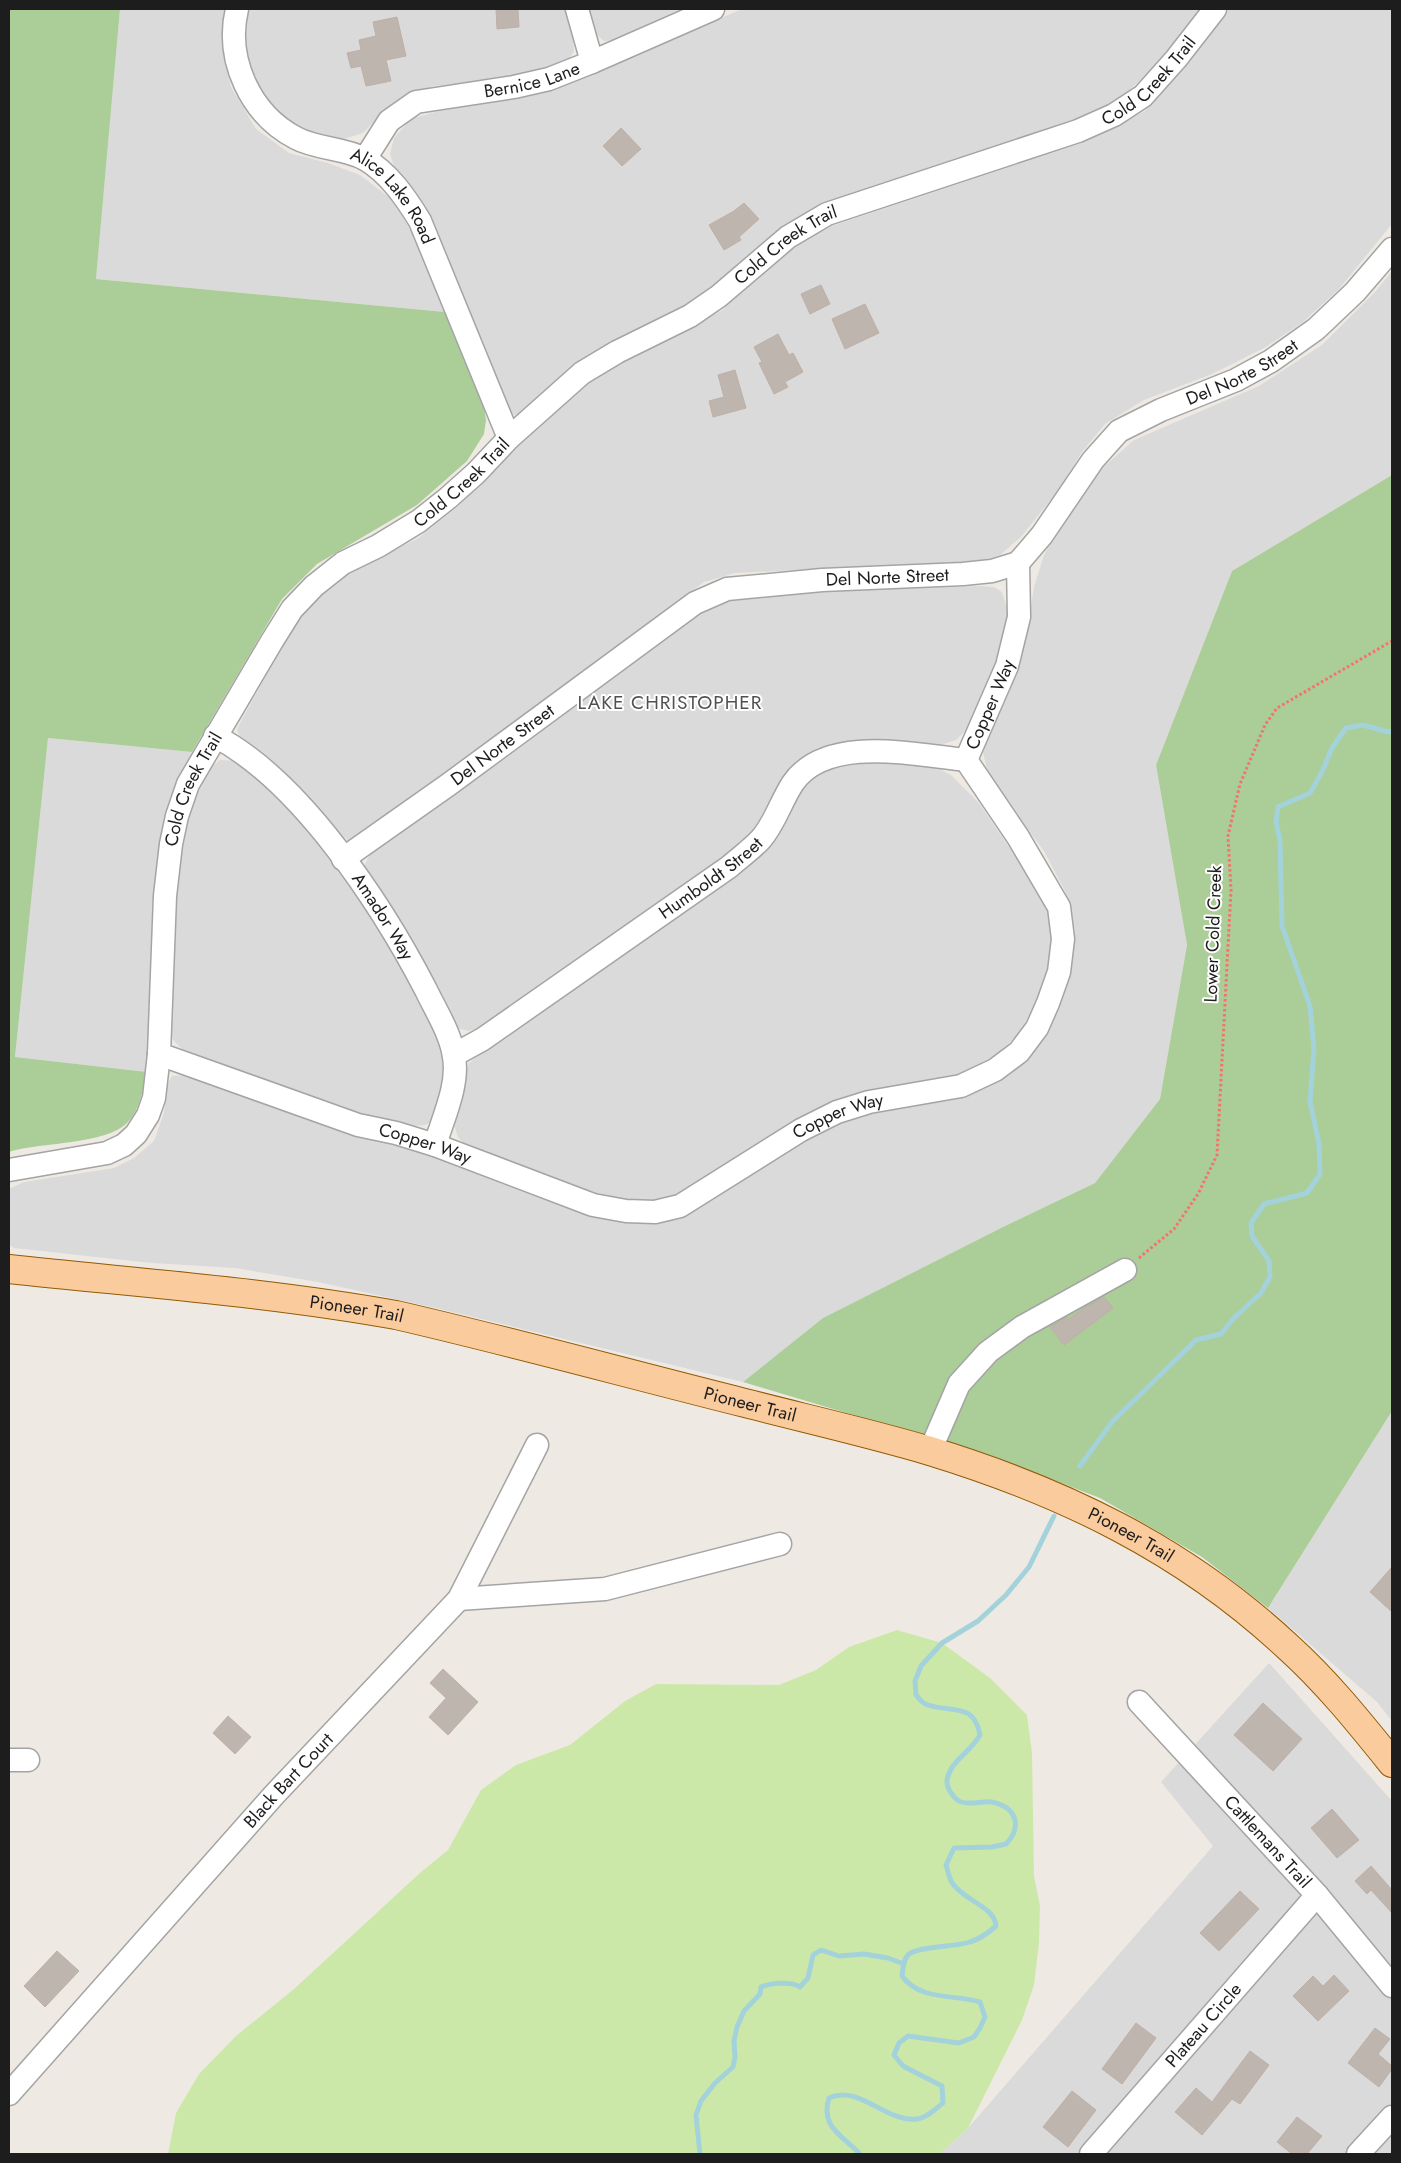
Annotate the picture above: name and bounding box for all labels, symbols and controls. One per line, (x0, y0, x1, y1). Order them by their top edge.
street label: Cold Creek Trail (1097, 31, 1202, 132)
street label: Bernice Lane (482, 55, 584, 104)
street label: Alice Lake Road (347, 141, 441, 248)
street label: Cold Creek Trail (728, 199, 840, 291)
street label: Del Norte Street (1182, 332, 1304, 412)
street label: Cold Creek Trail (408, 432, 516, 534)
street label: Del Norte Street (825, 562, 950, 593)
street label: Copper Way (959, 657, 1021, 754)
district label: LAKE CHRISTOPHER (578, 689, 762, 716)
street label: Del Norte Street (445, 698, 560, 792)
street label: Cold Creek Trail (158, 727, 229, 849)
street label: Humboldt Street (653, 831, 769, 925)
street label: Lower Cold Creek (1198, 865, 1228, 1003)
street label: Amador Way (345, 867, 420, 965)
street label: Copper Way (787, 1087, 885, 1145)
street label: Copper Way (377, 1117, 475, 1171)
street label: Pioneer Trail (308, 1289, 406, 1329)
street label: Pioneer Trail (701, 1380, 799, 1428)
street label: Pioneer Trail (1084, 1501, 1179, 1569)
street label: Black Bart Court (238, 1726, 340, 1834)
street label: Cattlemans Trail (1218, 1789, 1318, 1894)
street label: Plateau Circle (1159, 1977, 1248, 2073)

